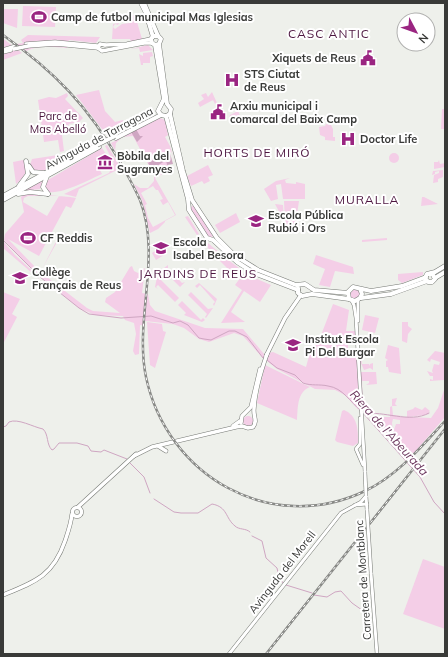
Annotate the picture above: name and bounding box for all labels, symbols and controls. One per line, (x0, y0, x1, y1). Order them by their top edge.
sports icon: Camp de futbol municipal Mas Iglesias (30, 8, 48, 26)
place label: Camp de futbol municipal Mas Iglesias (51, 10, 254, 24)
north arrow (396, 12, 436, 52)
district label: CASC ANTIC (288, 26, 370, 41)
text: N (416, 31, 432, 46)
public building icon: Xiquets de Reus (359, 49, 377, 67)
place label: Xiquets de Reus (271, 51, 356, 65)
place label: STS Ciutat de Reus (244, 67, 300, 94)
hospital icon: STS Ciutat de Reus (223, 71, 241, 89)
place label: Arxiu municipal i comarcal del Baix Camp (230, 99, 357, 126)
public building icon: Arxiu municipal i comarcal del Baix Camp (209, 103, 227, 121)
street label: Avinguda de Tarragona (43, 104, 155, 172)
park label: Parc de Mas Abelló (30, 109, 86, 136)
hospital icon: Doctor Life (339, 130, 357, 148)
place label: Doctor Life (360, 132, 417, 146)
district label: HORTS DE MIRÓ (203, 145, 311, 160)
place label: Bòbila del Sugranyes (117, 149, 173, 176)
museum icon: Bòbila del Sugranyes (96, 153, 114, 171)
district label: MURALLA (335, 192, 399, 207)
place label: Escola Pública Rubió i Ors (268, 208, 344, 235)
school or university icon: Escola Pública Rubió i Ors (247, 212, 265, 230)
sports icon: CF Reddis (19, 229, 37, 247)
place label: CF Reddis (40, 231, 93, 245)
place label: Escola Isabel Besora (173, 235, 244, 262)
school or university icon: Escola Isabel Besora (152, 239, 170, 257)
place label: Collège Français de Reus (32, 265, 122, 292)
district label: JARDINS DE REUS (139, 266, 257, 281)
school or university icon: Collège Français de Reus (11, 269, 29, 287)
place label: Institut Escola Pi Del Burgar (305, 332, 379, 359)
school or university icon: Institut Escola Pi Del Burgar (284, 336, 302, 354)
water label: Riera de l'Abeurada (347, 387, 432, 479)
street label: Carretera de Montblanc (352, 519, 374, 640)
street label: Avinguda del Morell (245, 528, 319, 616)

